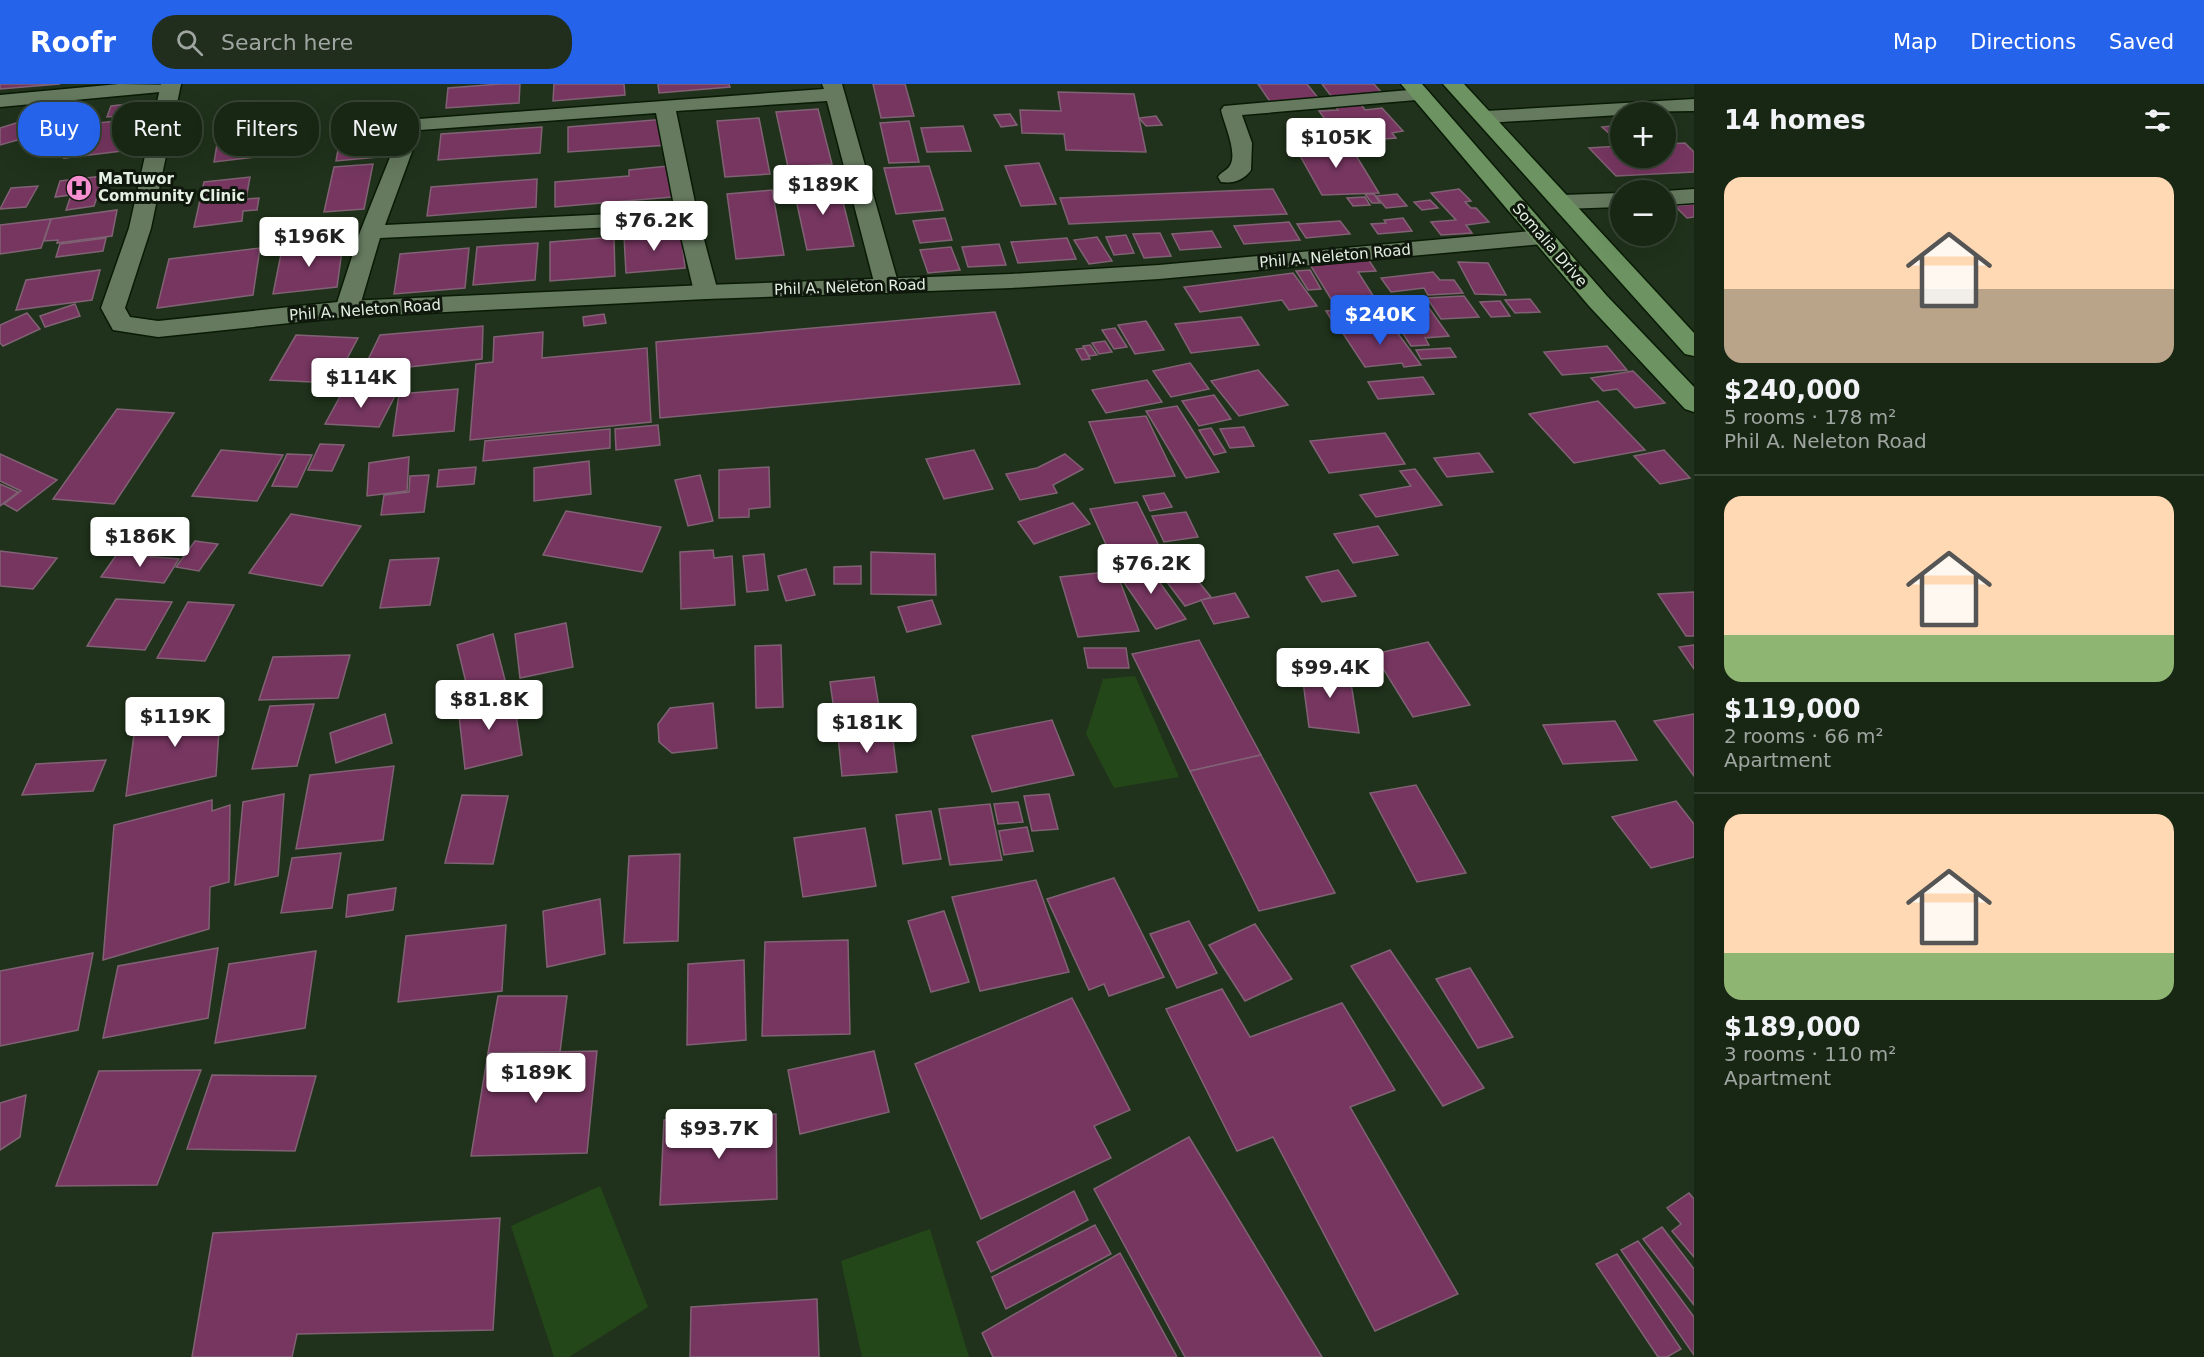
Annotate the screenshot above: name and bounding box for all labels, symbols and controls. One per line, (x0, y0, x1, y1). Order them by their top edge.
search box (152, 15, 572, 69)
text: Roofr (30, 26, 116, 59)
icon: search (173, 26, 206, 59)
text: Search here (221, 30, 353, 55)
text: Map (1893, 30, 1937, 54)
text: Directions (1970, 30, 2076, 54)
text: Saved (2109, 30, 2174, 54)
chip: Buy (18, 102, 100, 156)
chip: Rent (112, 102, 202, 156)
chip: Filters (214, 102, 319, 156)
chip: New (331, 102, 419, 156)
map controls (1610, 102, 1676, 246)
button: + (1610, 102, 1676, 168)
icon: filters (2141, 104, 2174, 137)
text: 14 homes (1724, 105, 1866, 135)
pin: $105K (1294, 118, 1378, 169)
text: $105K (1300, 125, 1372, 149)
pin: $189K (781, 165, 865, 216)
place label: MaTuwor Community Clinic (98, 170, 245, 205)
text: $189K (787, 172, 859, 196)
hospital icon: MaTuwor Community Clinic (64, 173, 94, 203)
button: − (1610, 180, 1676, 246)
street label: Somalia Drive (1509, 200, 1591, 290)
pin: $76.2K (605, 201, 703, 252)
text: $76.2K (615, 208, 693, 232)
icon: home (1895, 216, 2003, 324)
pin: $196K (267, 217, 351, 268)
text: $196K (273, 224, 345, 248)
street label: Phil A. Neleton Road (1258, 240, 1412, 272)
street label: Phil A. Neleton Road (774, 275, 926, 299)
pin: $240K (1338, 295, 1422, 346)
street label: Phil A. Neleton Road (289, 296, 441, 324)
text: $240K (1344, 302, 1416, 326)
pin: $114K (319, 358, 403, 409)
text: $114K (325, 365, 397, 389)
text: $240,000 (1724, 375, 1861, 405)
text: 5 rooms · 178 m² (1724, 405, 1896, 429)
text: Phil A. Neleton Road (1724, 429, 1927, 453)
pin: $186K (98, 517, 182, 568)
text: $186K (104, 524, 176, 548)
icon: home (1895, 535, 2003, 643)
pin: $76.2K (1102, 544, 1200, 595)
text: $76.2K (1112, 551, 1190, 575)
pin: $99.4K (1281, 648, 1379, 699)
text: $99.4K (1291, 655, 1369, 679)
pin: $81.8K (440, 680, 538, 731)
text: $81.8K (450, 687, 528, 711)
text: $119,000 (1724, 694, 1861, 724)
pin: $119K (133, 697, 217, 748)
pin: $181K (825, 703, 909, 754)
text: $119K (139, 704, 211, 728)
text: $181K (831, 710, 903, 734)
text: 2 rooms · 66 m² (1724, 724, 1884, 748)
text: Apartment (1724, 748, 1831, 772)
icon: home (1895, 853, 2003, 961)
text: $189,000 (1724, 1012, 1861, 1042)
text: 3 rooms · 110 m² (1724, 1042, 1896, 1066)
pin: $189K (494, 1053, 578, 1104)
text: $189K (500, 1060, 572, 1084)
text: Apartment (1724, 1066, 1831, 1090)
pin: $93.7K (670, 1109, 768, 1160)
text: $93.7K (680, 1116, 758, 1140)

